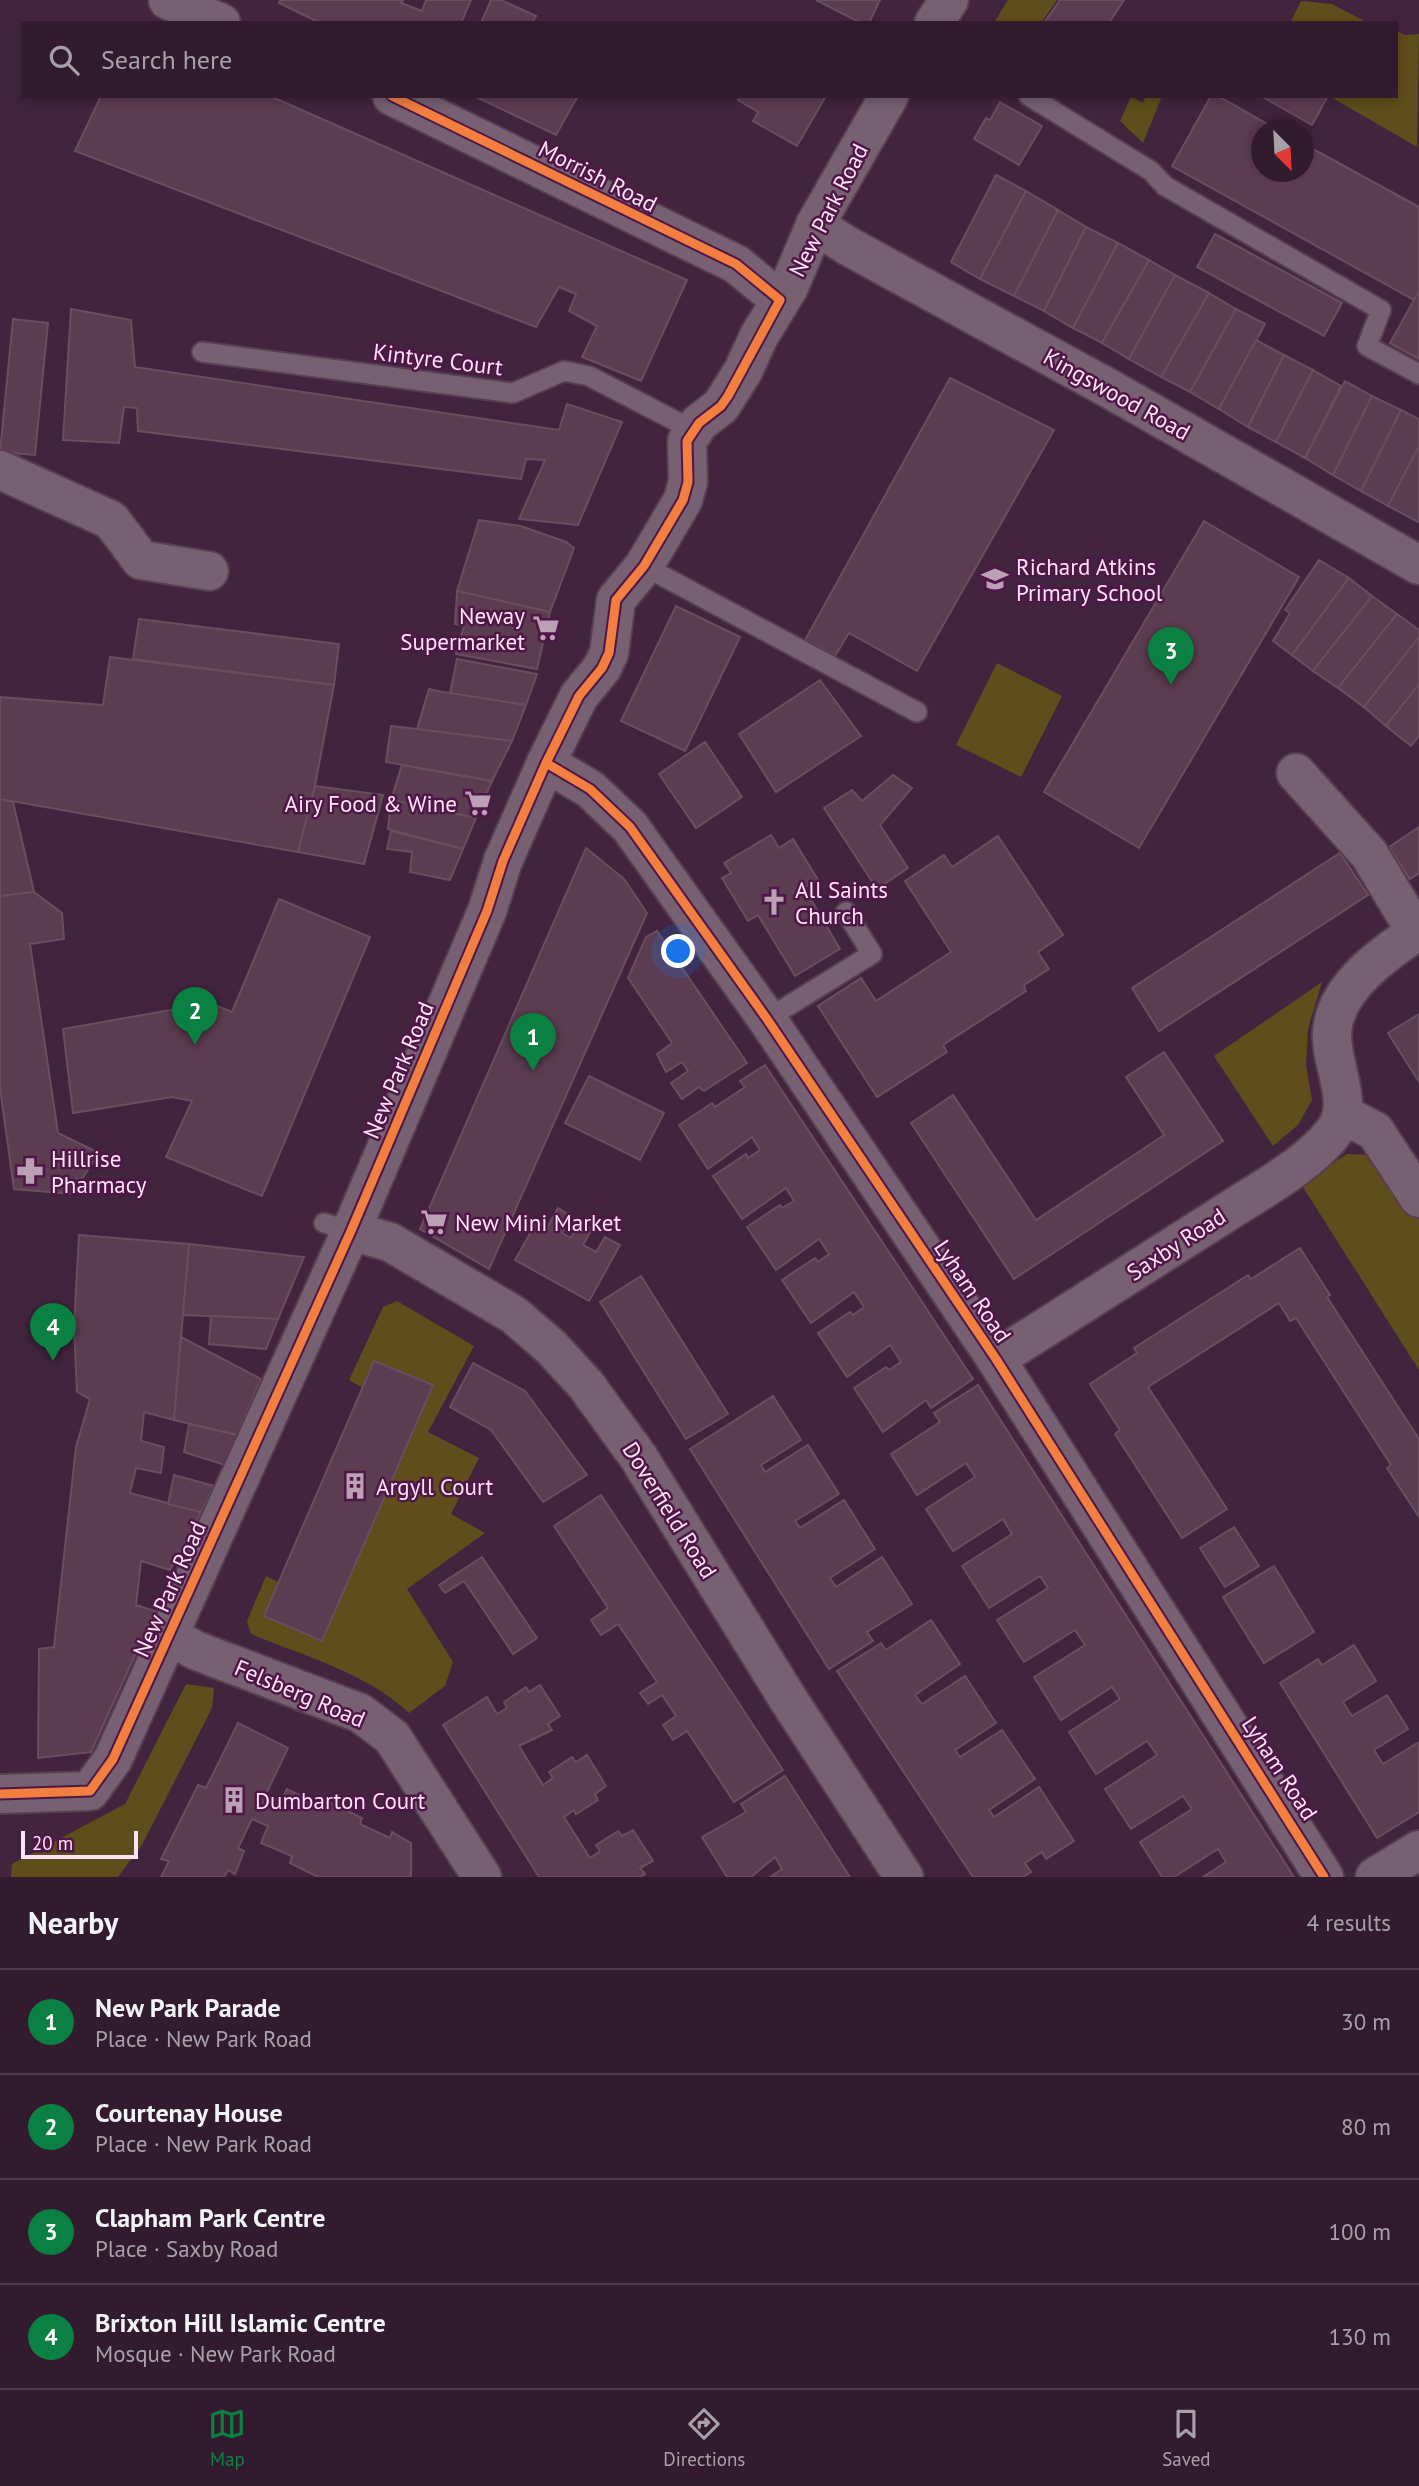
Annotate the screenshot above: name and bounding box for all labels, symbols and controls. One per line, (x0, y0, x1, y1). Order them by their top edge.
search box (21, 21, 1398, 98)
icon: search (45, 41, 83, 79)
text: Search here (101, 43, 232, 76)
north arrow (1251, 119, 1314, 182)
street label: Morrish Road (534, 134, 662, 218)
street label: New Park Road (782, 138, 874, 282)
street label: Kintyre Court (372, 337, 505, 381)
street label: Kingswood Road (1039, 342, 1195, 446)
place label: Richard Atkins Primary School (1016, 552, 1163, 607)
school or university icon: Richard Atkins Primary School (980, 564, 1010, 594)
place label: Neway Supermarket (400, 601, 525, 656)
supermarket icon: Neway Supermarket (531, 613, 561, 643)
pin: 3 (1148, 627, 1194, 685)
supermarket icon: Airy Food & Wine (463, 788, 493, 818)
place label: Airy Food & Wine (285, 789, 457, 818)
place label: All Saints Church (795, 875, 888, 930)
church icon: All Saints Church (759, 887, 789, 917)
your location (661, 934, 695, 968)
pin: 2 (172, 987, 218, 1045)
street label: New Park Road (356, 997, 440, 1143)
pin: 1 (510, 1013, 556, 1071)
place label: Hillrise Pharmacy (51, 1144, 147, 1199)
pharmacy icon: Hillrise Pharmacy (15, 1156, 45, 1186)
street label: Saxby Road (1121, 1201, 1231, 1287)
supermarket icon: New Mini Market (419, 1207, 449, 1237)
place label: New Mini Market (455, 1208, 621, 1237)
street label: Lyham Road (928, 1234, 1018, 1348)
pin: 4 (30, 1303, 76, 1361)
street label: Doverfield Road (617, 1436, 723, 1584)
building icon: Argyll Court (340, 1471, 370, 1501)
place label: Argyll Court (376, 1472, 493, 1501)
street label: New Park Road (126, 1516, 212, 1662)
street label: Felsberg Road (230, 1652, 370, 1734)
street label: Lyham Road (1236, 1711, 1324, 1825)
building icon: Dumbarton Court (219, 1785, 249, 1815)
place label: Dumbarton Court (255, 1786, 426, 1815)
scale bar (21, 1828, 138, 1860)
text: 20 m (32, 1831, 73, 1855)
text: Nearby (28, 1903, 118, 1942)
text: 4 results (1307, 1908, 1391, 1937)
text: New Park Parade (95, 1991, 281, 2024)
text: 1 (44, 2007, 58, 2036)
text: 30 m (1341, 2007, 1391, 2036)
text: Place · New Park Road (95, 2024, 312, 2053)
text: Courtenay House (95, 2096, 283, 2129)
text: 2 (44, 2112, 58, 2141)
text: 80 m (1341, 2112, 1391, 2141)
text: Place · New Park Road (95, 2129, 312, 2158)
text: Clapham Park Centre (95, 2201, 325, 2234)
text: 3 (44, 2217, 58, 2246)
text: 100 m (1329, 2217, 1391, 2246)
text: Place · Saxby Road (95, 2234, 278, 2263)
text: Brixton Hill Islamic Centre (95, 2306, 386, 2339)
text: 4 (44, 2322, 58, 2351)
text: 130 m (1329, 2322, 1391, 2351)
text: Mosque · New Park Road (95, 2339, 336, 2368)
tab: Map (208, 2405, 246, 2471)
tab: Directions (663, 2405, 745, 2471)
tab: Saved (1162, 2405, 1211, 2471)

